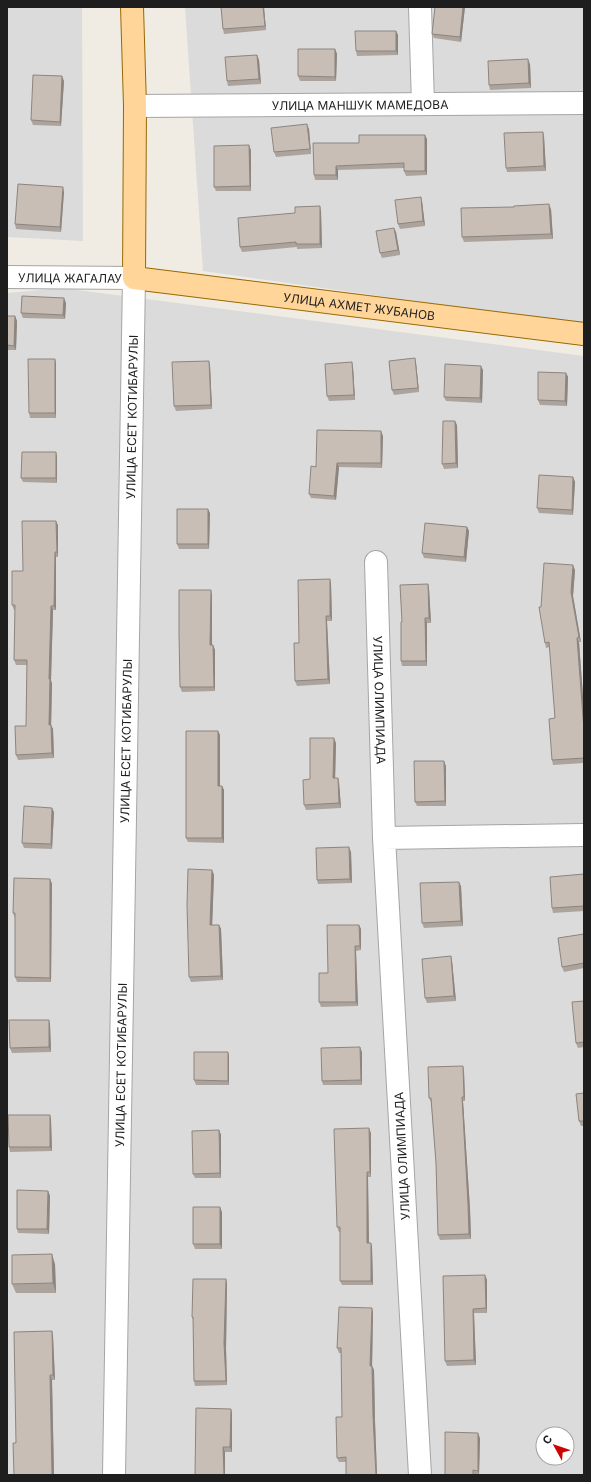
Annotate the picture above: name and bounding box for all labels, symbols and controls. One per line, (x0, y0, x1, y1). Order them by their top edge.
street label: УЛИЦА МАНШУК МАМЕДОВА (272, 96, 448, 113)
street label: УЛИЦА ЖАГАЛАУ (18, 270, 122, 285)
street label: УЛИЦА АХМЕТ ЖУБАНОВ (283, 289, 436, 323)
street label: УЛИЦА ЕСЕТ КОТИБАРУЛЫ (123, 335, 141, 499)
street label: УЛИЦА ОЛИМПИАДА (371, 636, 389, 764)
street label: УЛИЦА ЕСЕТ КОТИБАРУЛЫ (117, 659, 135, 823)
street label: УЛИЦА ЕСЕТ КОТИБАРУЛЫ (112, 983, 130, 1147)
street label: УЛИЦА ОЛИМПИАДА (391, 1092, 413, 1220)
north arrow (535, 1426, 575, 1466)
text: С (539, 1432, 555, 1447)

